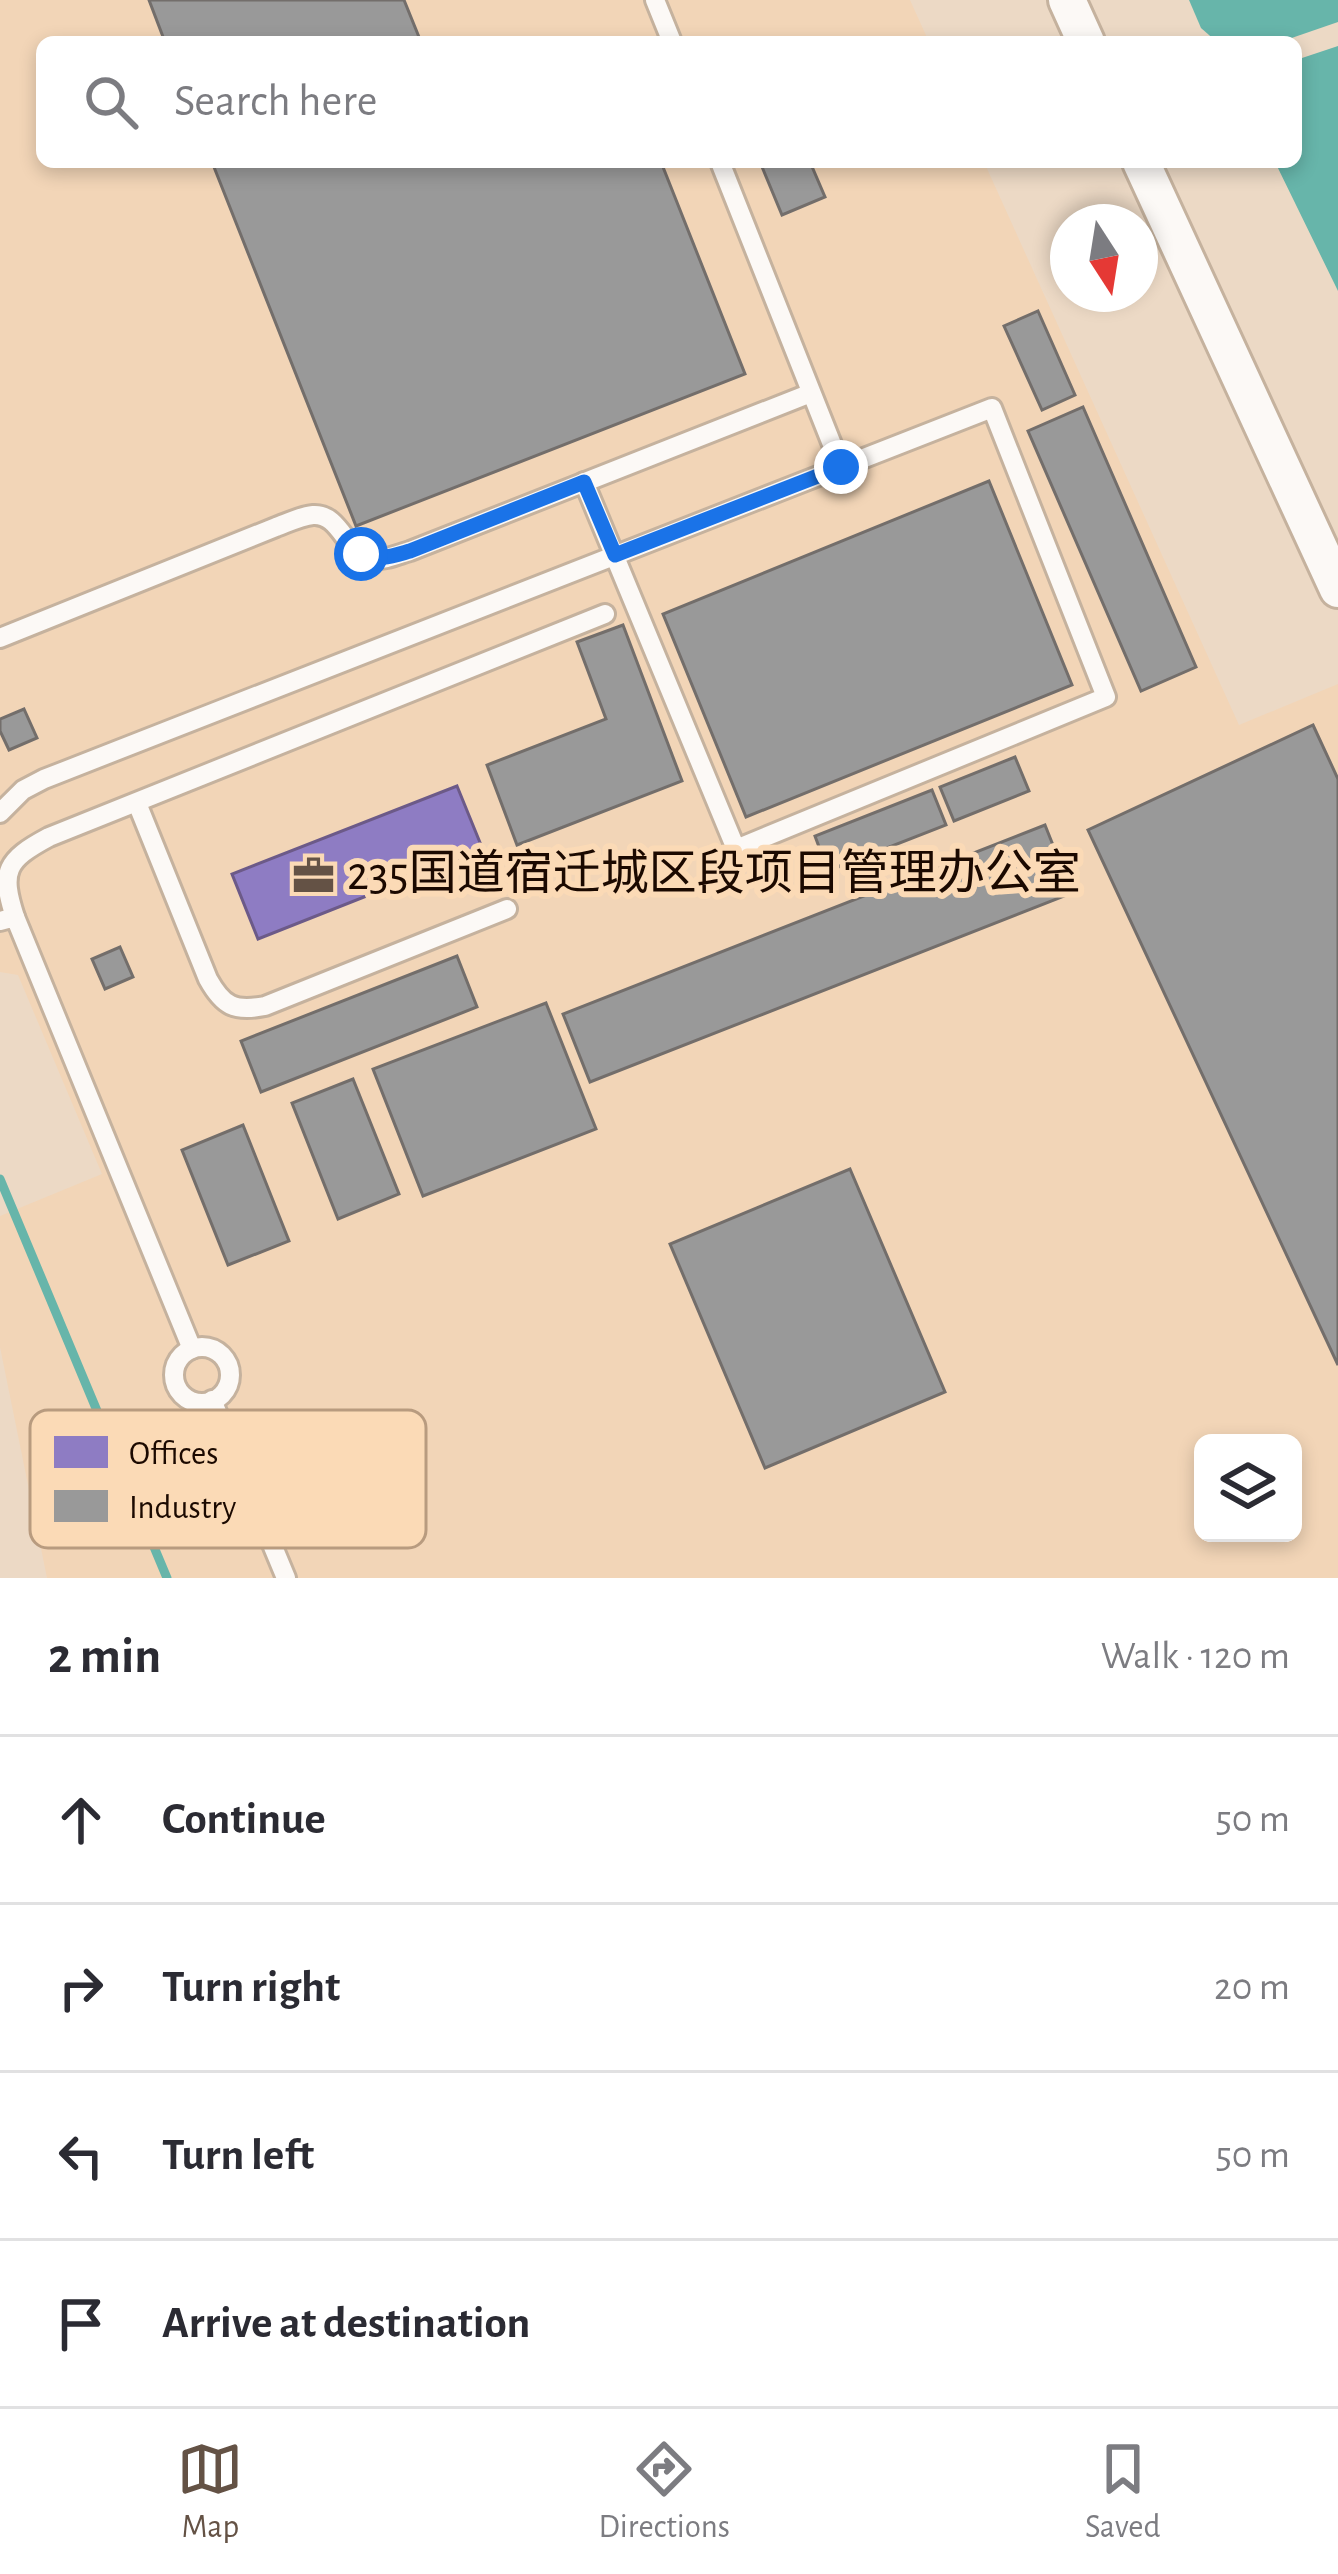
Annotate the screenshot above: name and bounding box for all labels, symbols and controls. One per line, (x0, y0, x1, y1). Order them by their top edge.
search box (36, 36, 1302, 168)
icon: search (78, 69, 144, 135)
text: Search here (174, 79, 377, 124)
north arrow (1050, 204, 1158, 312)
route end (814, 440, 868, 494)
route start (334, 527, 388, 581)
place label: 235国道宿迁城区段项目管理办公室 (347, 848, 1081, 899)
office icon: 235国道宿迁城区段项目管理办公室 (290, 852, 336, 898)
legend (30, 1410, 426, 1548)
map controls (1194, 1434, 1302, 1542)
button: layers (1194, 1434, 1302, 1542)
text: Offices (129, 1438, 218, 1471)
text: Industry (129, 1492, 236, 1525)
text: 2 min (48, 1631, 161, 1682)
text: Walk · 120 m (1101, 1637, 1290, 1676)
icon: ahead (48, 1787, 114, 1853)
text: Continue (162, 1797, 326, 1842)
text: 50 m (1215, 1800, 1290, 1839)
icon: right (48, 1955, 114, 2021)
text: Turn right (162, 1965, 340, 2010)
text: 20 m (1214, 1968, 1290, 2007)
icon: left (48, 2123, 114, 2189)
text: Turn left (162, 2133, 314, 2178)
text: 50 m (1215, 2136, 1290, 2175)
icon: arrive (48, 2291, 114, 2357)
text: Arrive at destination (162, 2301, 530, 2346)
tab: Map (177, 2436, 243, 2548)
tab: Directions (598, 2436, 730, 2548)
tab: Saved (1085, 2436, 1160, 2548)

